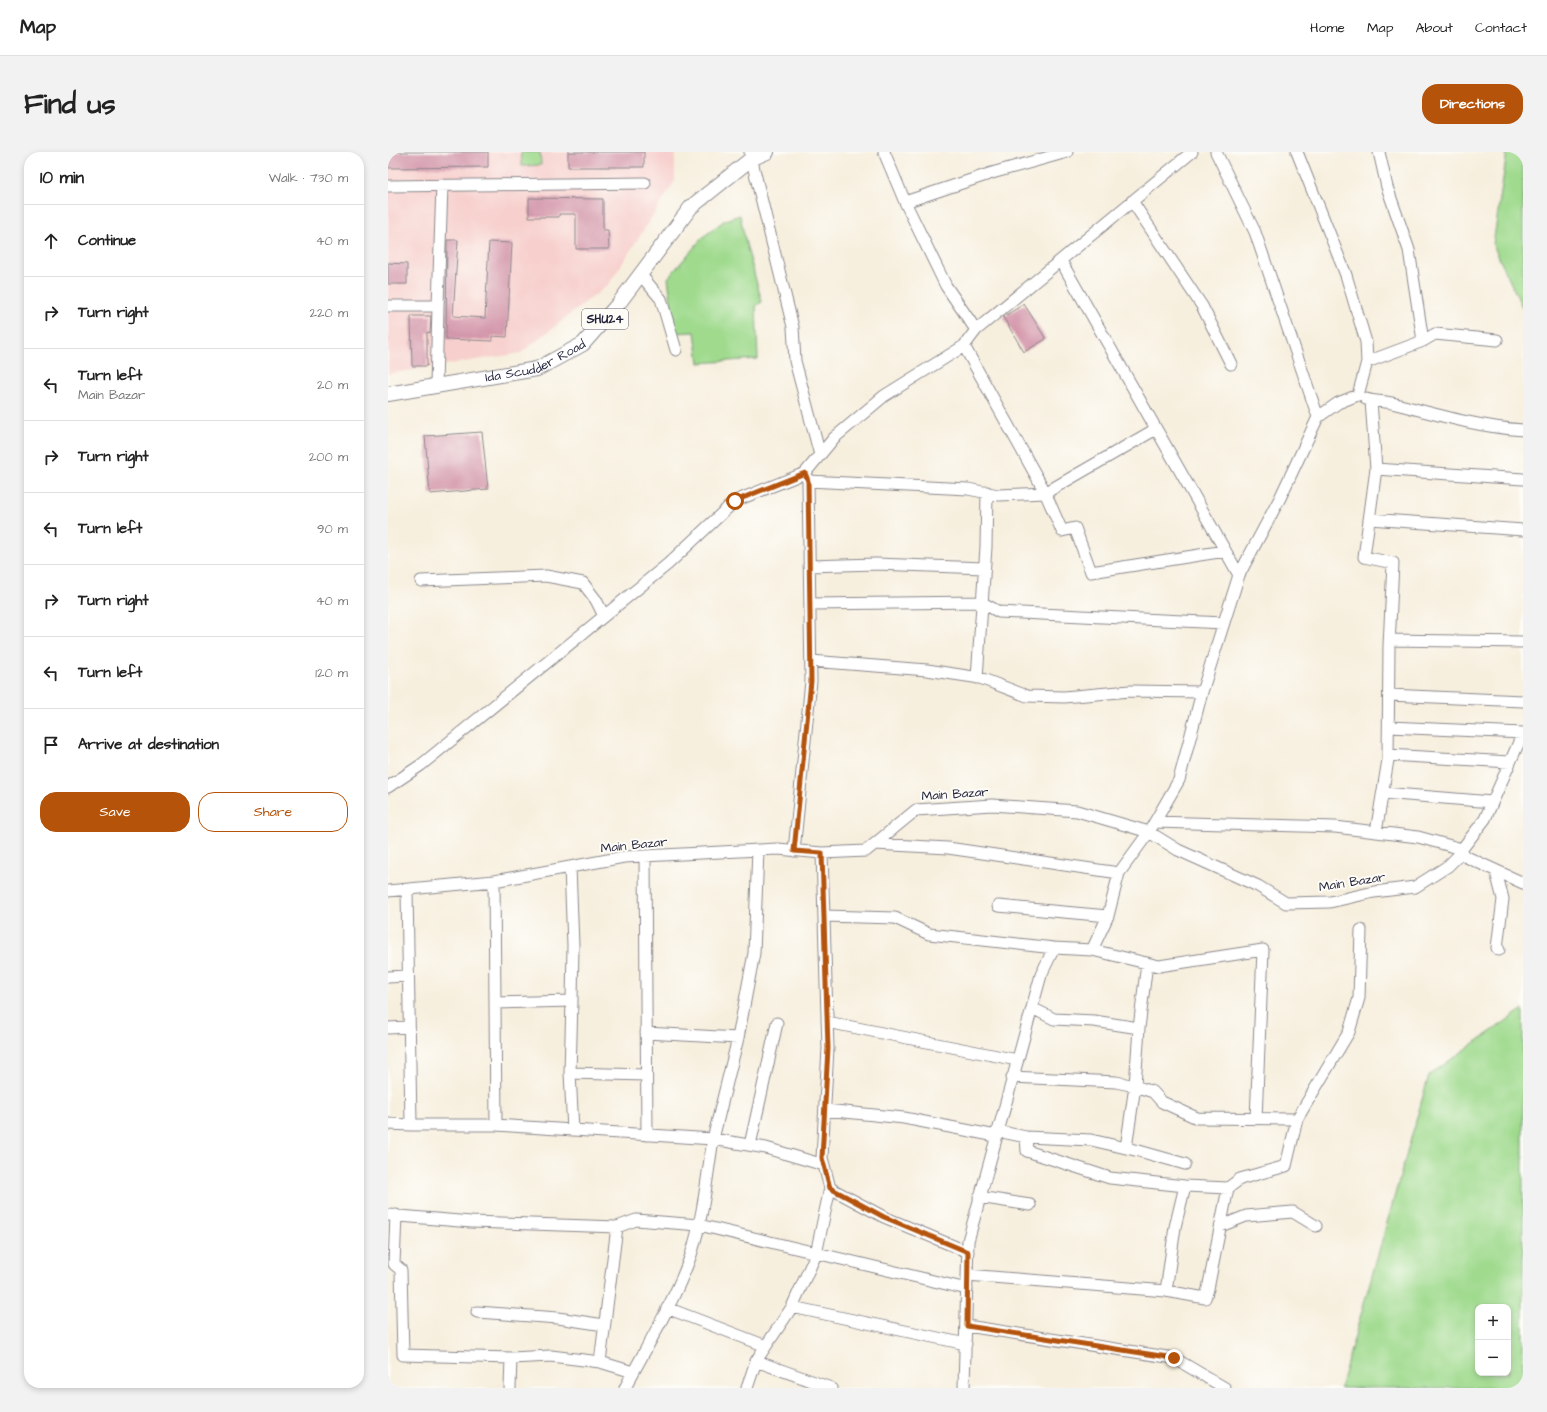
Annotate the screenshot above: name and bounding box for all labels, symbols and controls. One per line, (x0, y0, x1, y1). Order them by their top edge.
text: Map (20, 14, 56, 41)
text: Home (1310, 18, 1345, 38)
text: Map (1367, 18, 1393, 38)
text: About (1415, 18, 1453, 38)
text: Contact (1475, 18, 1527, 38)
button: Directions (1422, 84, 1523, 124)
text: Find us (24, 85, 115, 124)
text: 10 min (40, 166, 84, 190)
text: Walk · 730 m (269, 169, 348, 187)
icon: ahead (40, 230, 62, 252)
text: Continue (78, 230, 136, 251)
text: 40 m (316, 232, 348, 250)
icon: right (40, 302, 62, 324)
text: Turn right (78, 302, 149, 323)
text: 220 m (310, 304, 348, 322)
road number: SHU24 (582, 309, 628, 329)
street label: Ida Scudder Road (484, 335, 589, 387)
text: Turn left (78, 365, 142, 386)
icon: left (40, 374, 62, 396)
text: 20 m (317, 376, 348, 394)
text: Main Bazar (78, 386, 145, 404)
icon: right (40, 446, 62, 468)
text: Turn right (78, 446, 149, 467)
text: 200 m (309, 448, 348, 466)
route start (726, 492, 744, 510)
icon: left (40, 518, 62, 540)
text: Turn left (78, 518, 142, 539)
text: 90 m (317, 520, 348, 538)
icon: right (40, 590, 62, 612)
text: Turn right (78, 590, 149, 611)
text: 40 m (316, 592, 348, 610)
icon: left (40, 662, 62, 684)
text: Turn left (78, 662, 142, 683)
text: 120 m (315, 664, 348, 682)
icon: arrive (40, 734, 62, 756)
text: Arrive at destination (78, 734, 219, 755)
street label: Main Bazar (921, 783, 989, 805)
button: Save (40, 792, 190, 832)
button: Share (198, 792, 348, 832)
street label: Main Bazar (600, 833, 668, 857)
street label: Main Bazar (1317, 868, 1387, 896)
map controls (1475, 1304, 1511, 1376)
button: + (1475, 1304, 1511, 1340)
button: − (1475, 1340, 1511, 1376)
route end (1165, 1349, 1183, 1367)

